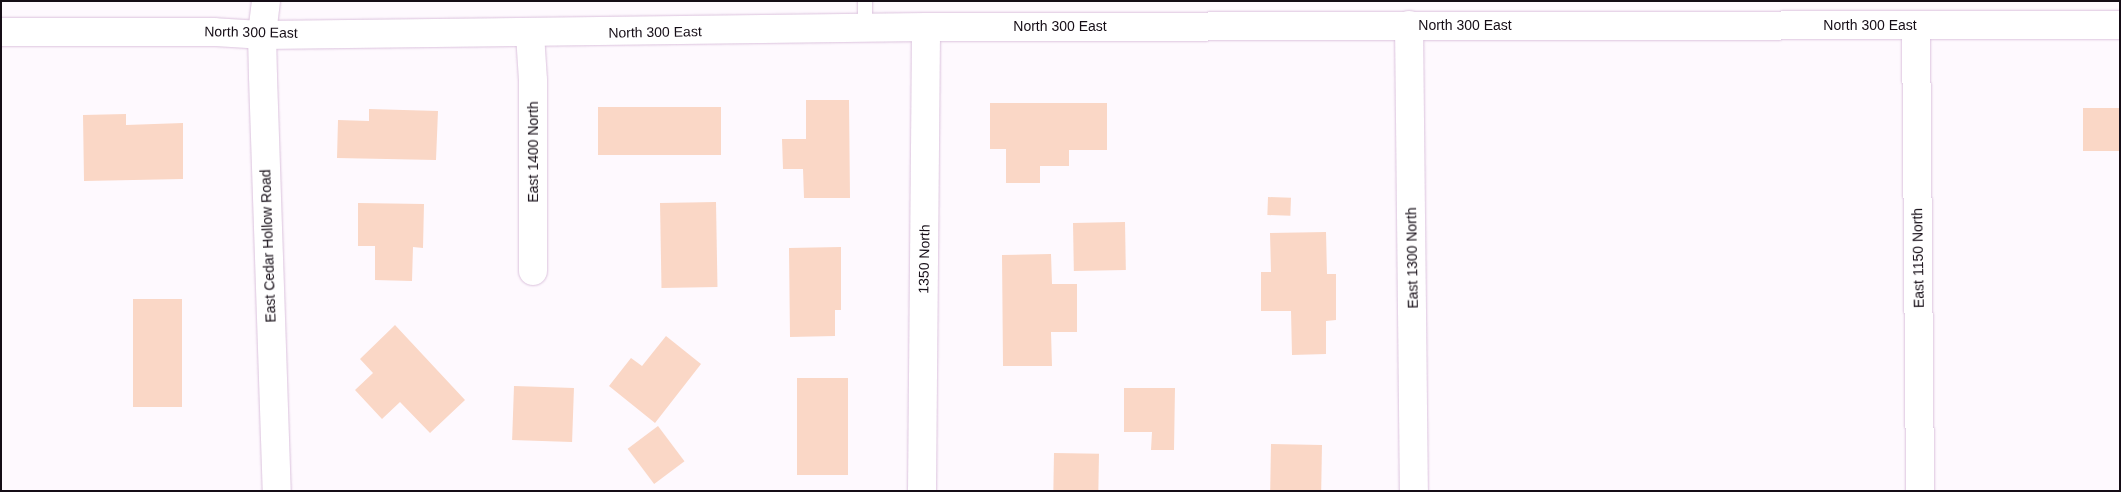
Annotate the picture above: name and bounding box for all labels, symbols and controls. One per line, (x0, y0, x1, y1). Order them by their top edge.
street label: North 300 East (1418, 17, 1512, 33)
street label: North 300 East (1823, 17, 1917, 33)
street label: North 300 East (1013, 18, 1107, 34)
street label: North 300 East (204, 23, 298, 41)
street label: North 300 East (608, 23, 702, 41)
street label: East 1400 North (525, 101, 541, 203)
street label: East Cedar Hollow Road (257, 169, 279, 323)
street label: East 1300 North (1403, 207, 1421, 309)
street label: East 1150 North (1909, 208, 1927, 308)
street label: 1350 North (915, 224, 933, 294)

